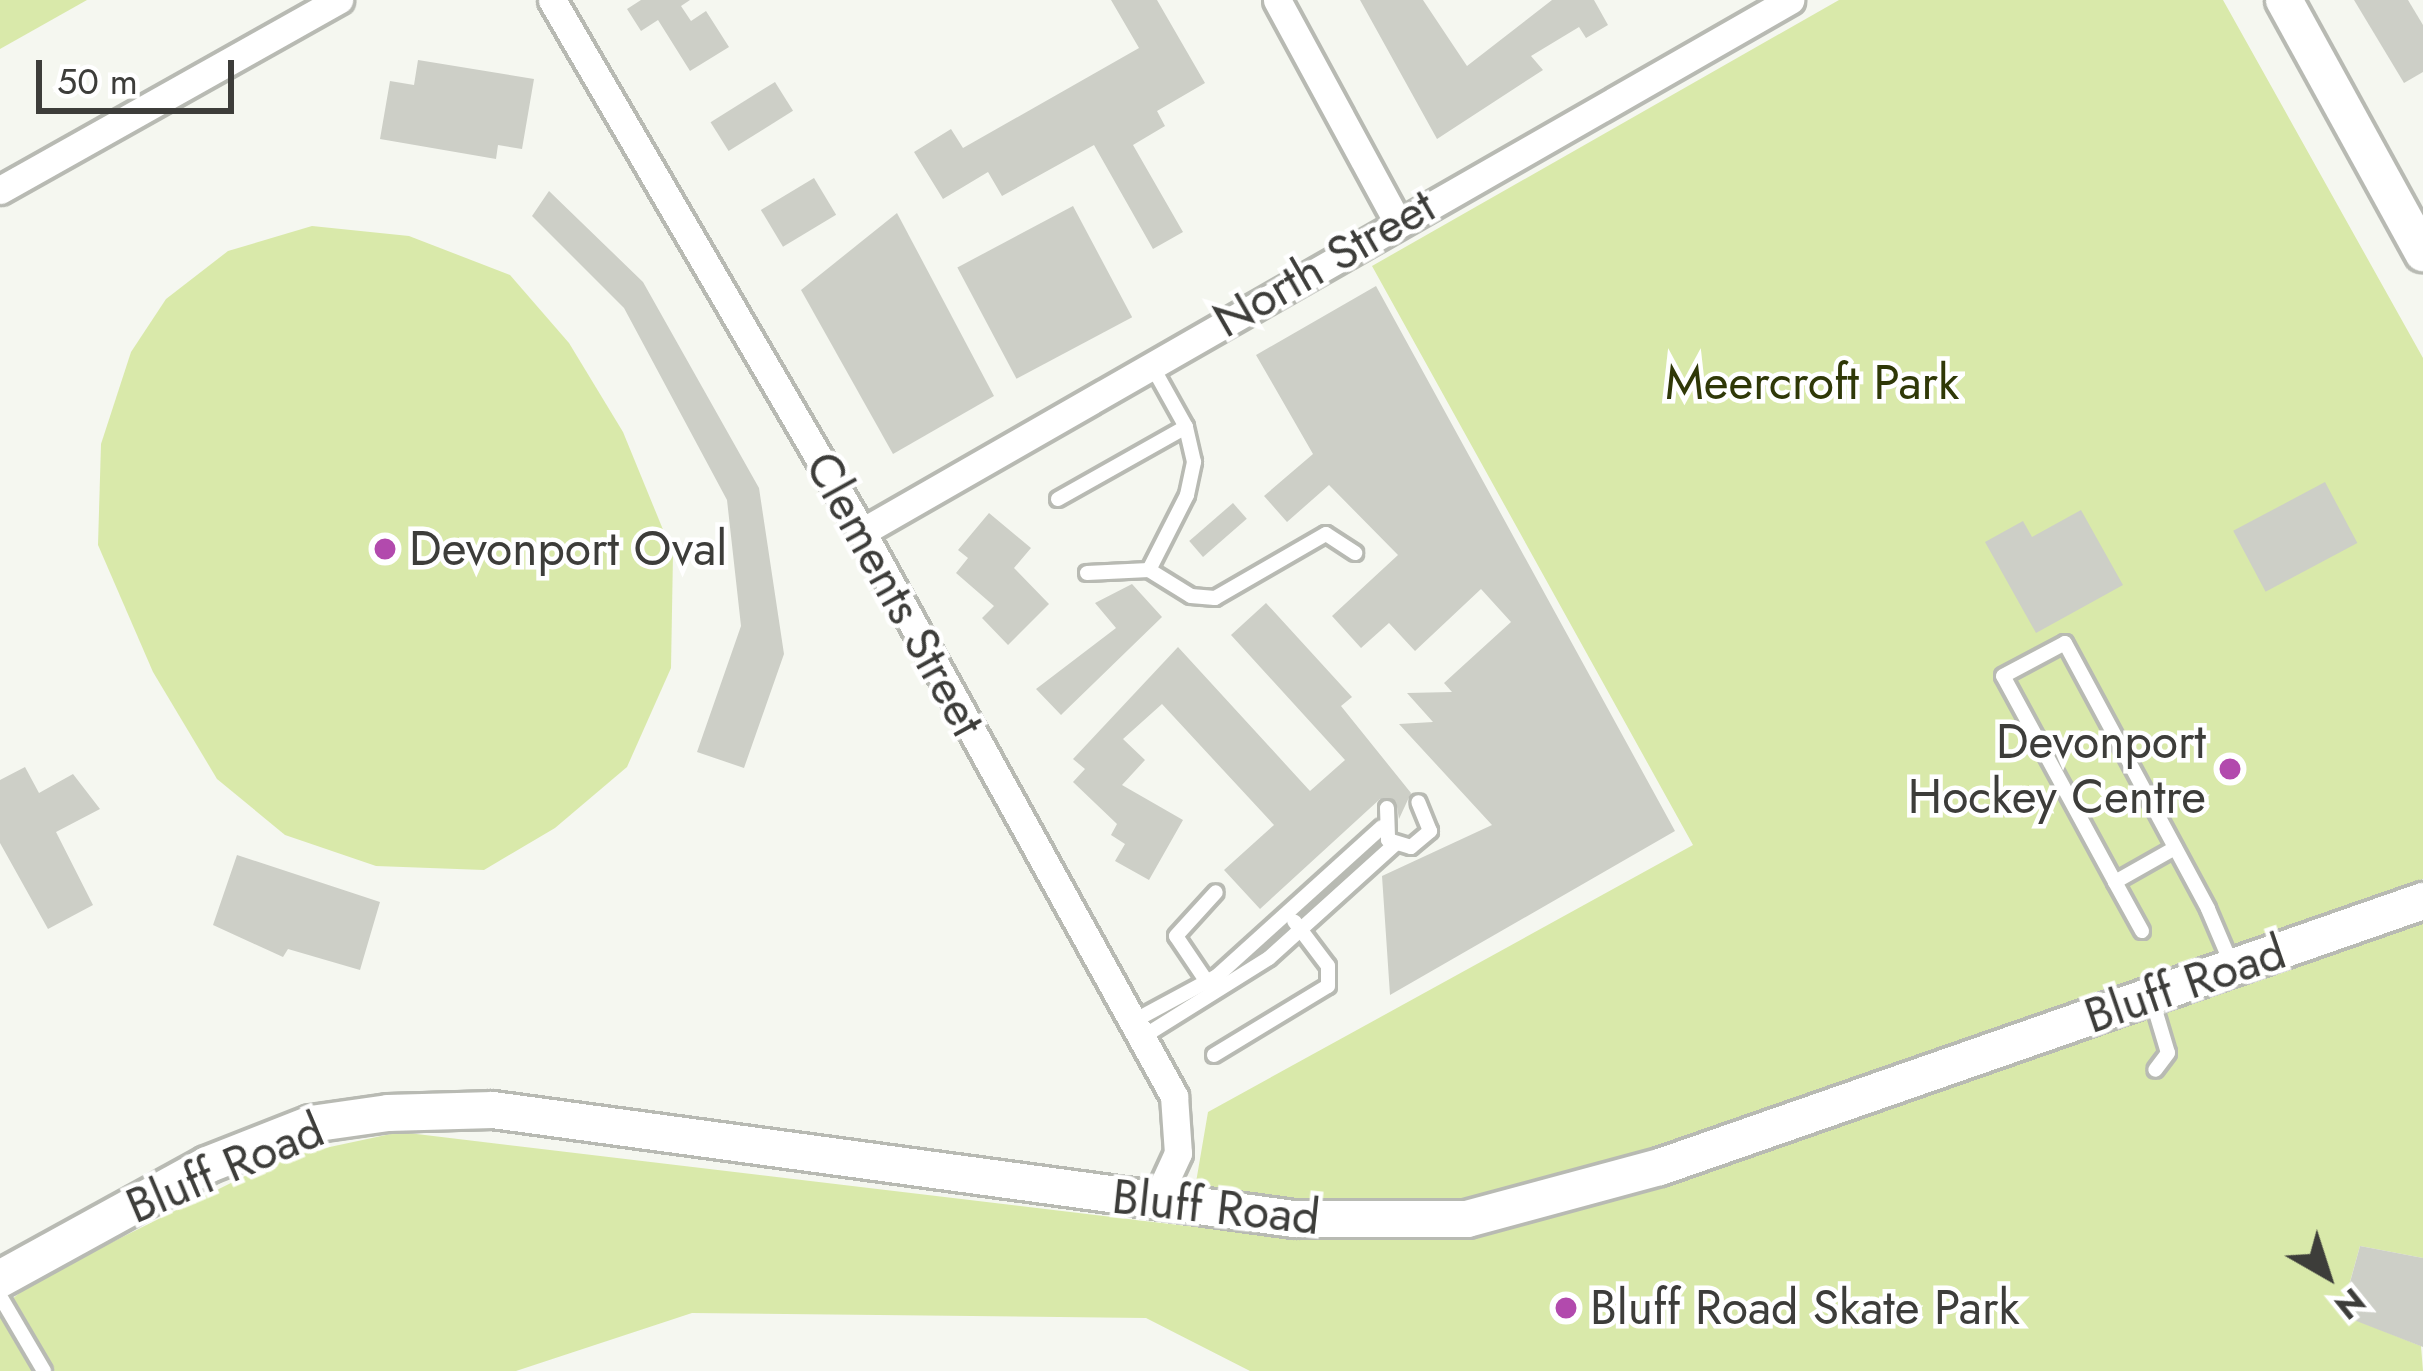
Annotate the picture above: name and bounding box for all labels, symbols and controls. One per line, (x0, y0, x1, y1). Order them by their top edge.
scale bar (42, 36, 240, 110)
text: 50 m (57, 55, 138, 107)
street label: North Street (1203, 177, 1445, 349)
park label: Meercroft Park (1665, 354, 1959, 412)
street label: Clements Street (793, 442, 997, 746)
place label: Devonport Oval (409, 520, 727, 578)
marker: Devonport Oval (372, 536, 398, 562)
place label: Devonport Hockey Centre (1908, 712, 2206, 825)
marker: Devonport Hockey Centre (2217, 756, 2243, 782)
street label: Bluff Road (2077, 923, 2293, 1045)
street label: Bluff Road (118, 1101, 332, 1235)
street label: Bluff Road (1109, 1167, 1323, 1247)
north arrow (2267, 1215, 2387, 1335)
text: N (2325, 1277, 2375, 1330)
place label: Bluff Road Skate Park (1590, 1279, 2020, 1337)
marker: Bluff Road Skate Park (1553, 1295, 1579, 1321)

